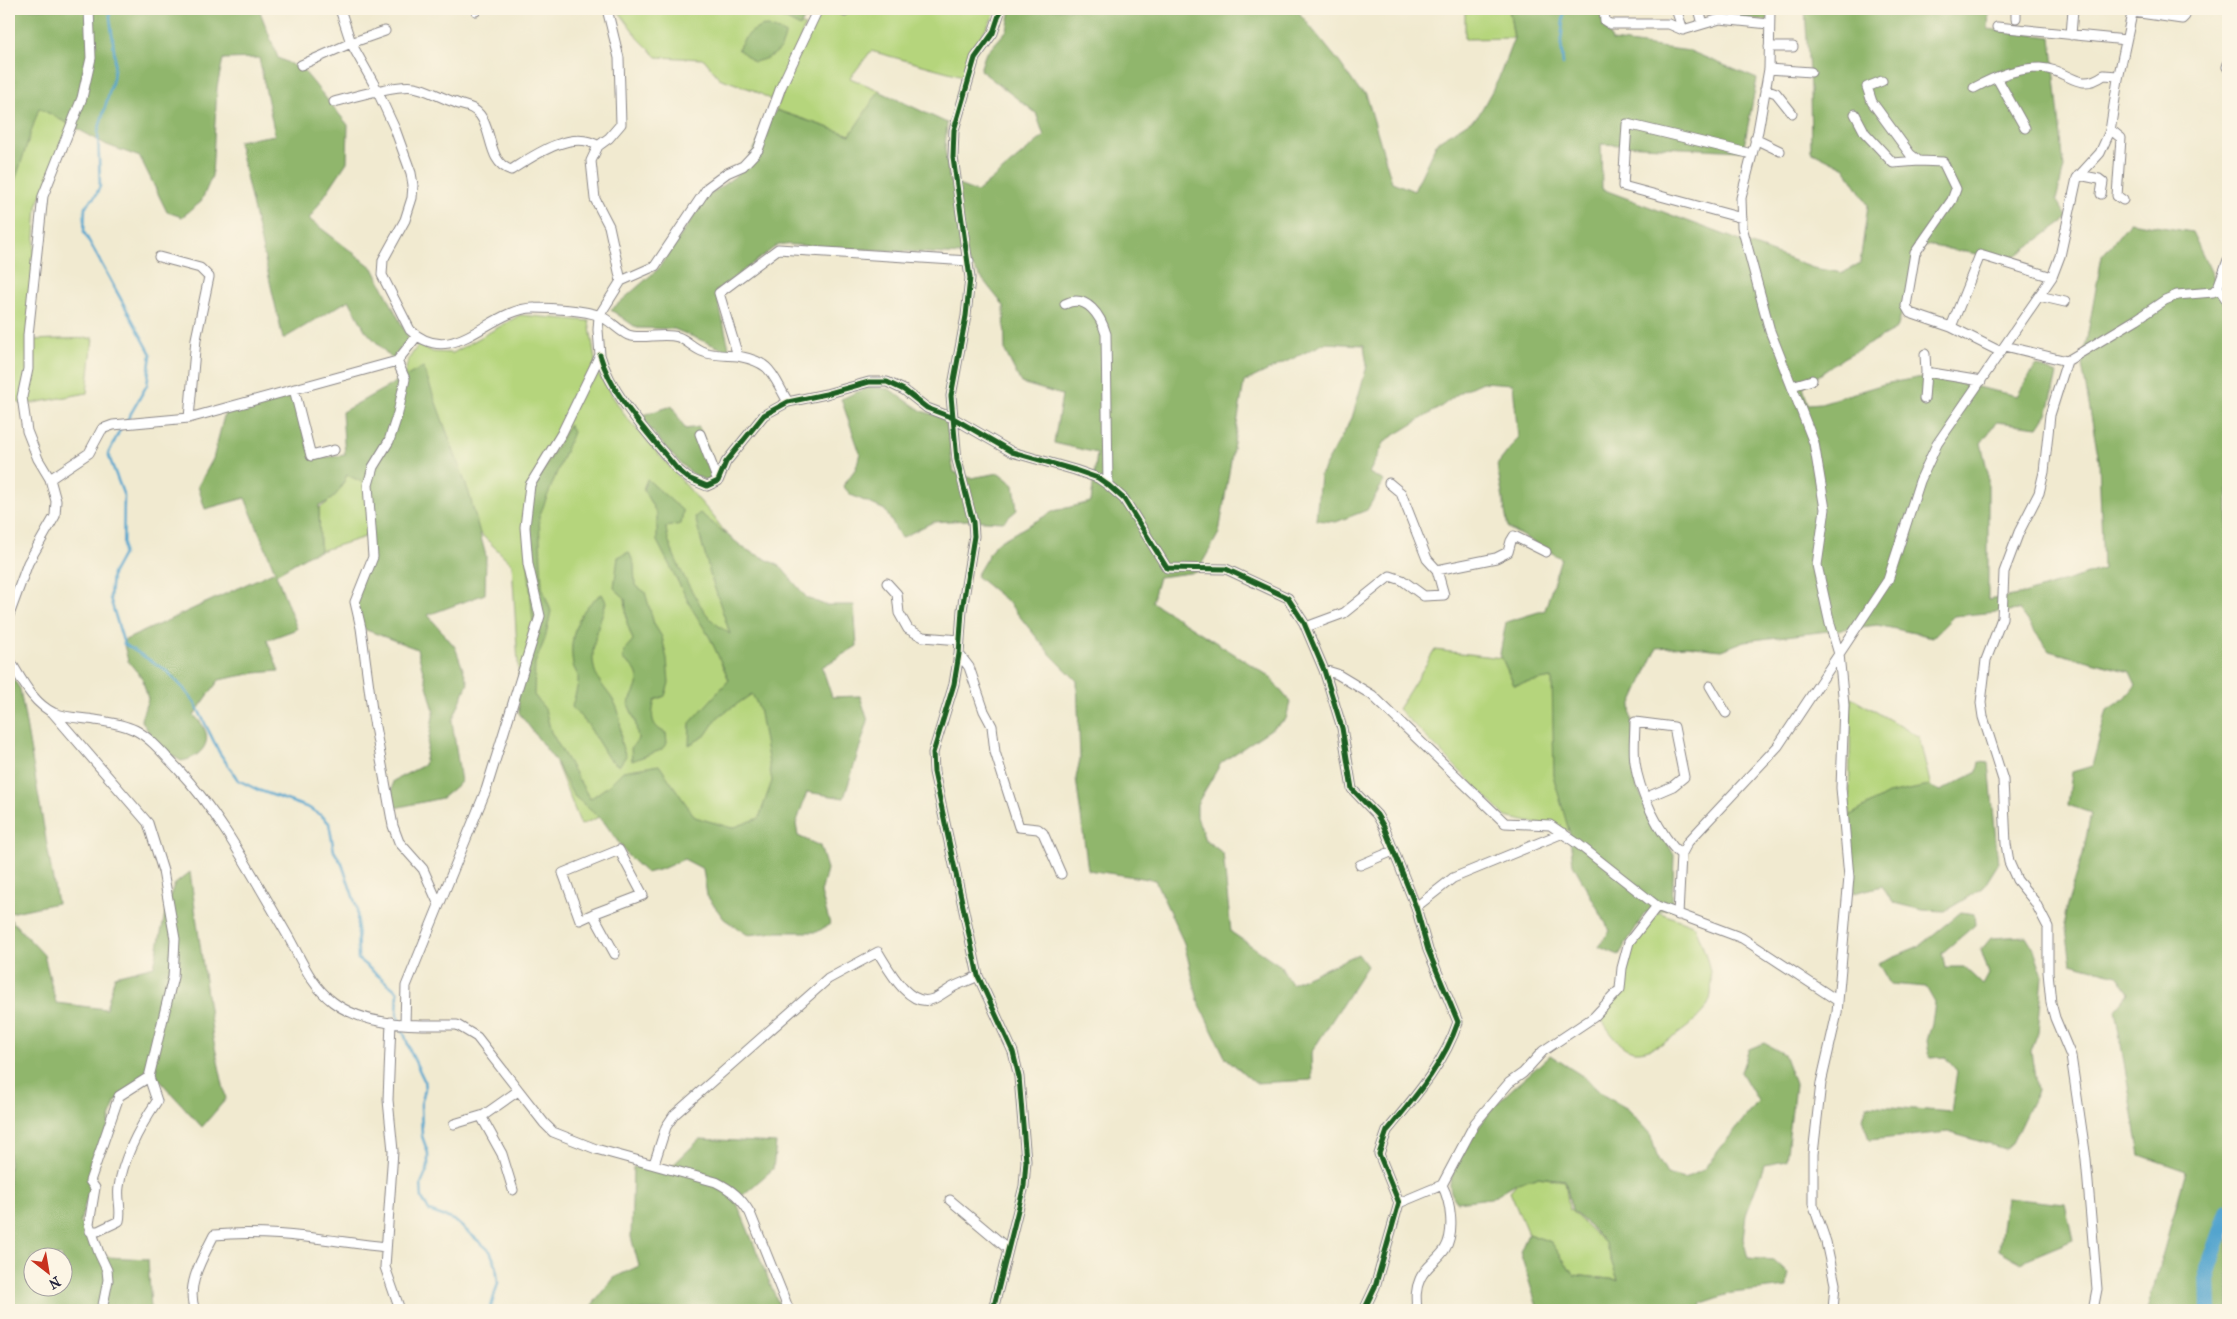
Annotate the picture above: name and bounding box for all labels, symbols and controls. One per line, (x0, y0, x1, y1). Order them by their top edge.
north arrow (22, 1246, 72, 1296)
text: N (45, 1273, 63, 1293)

